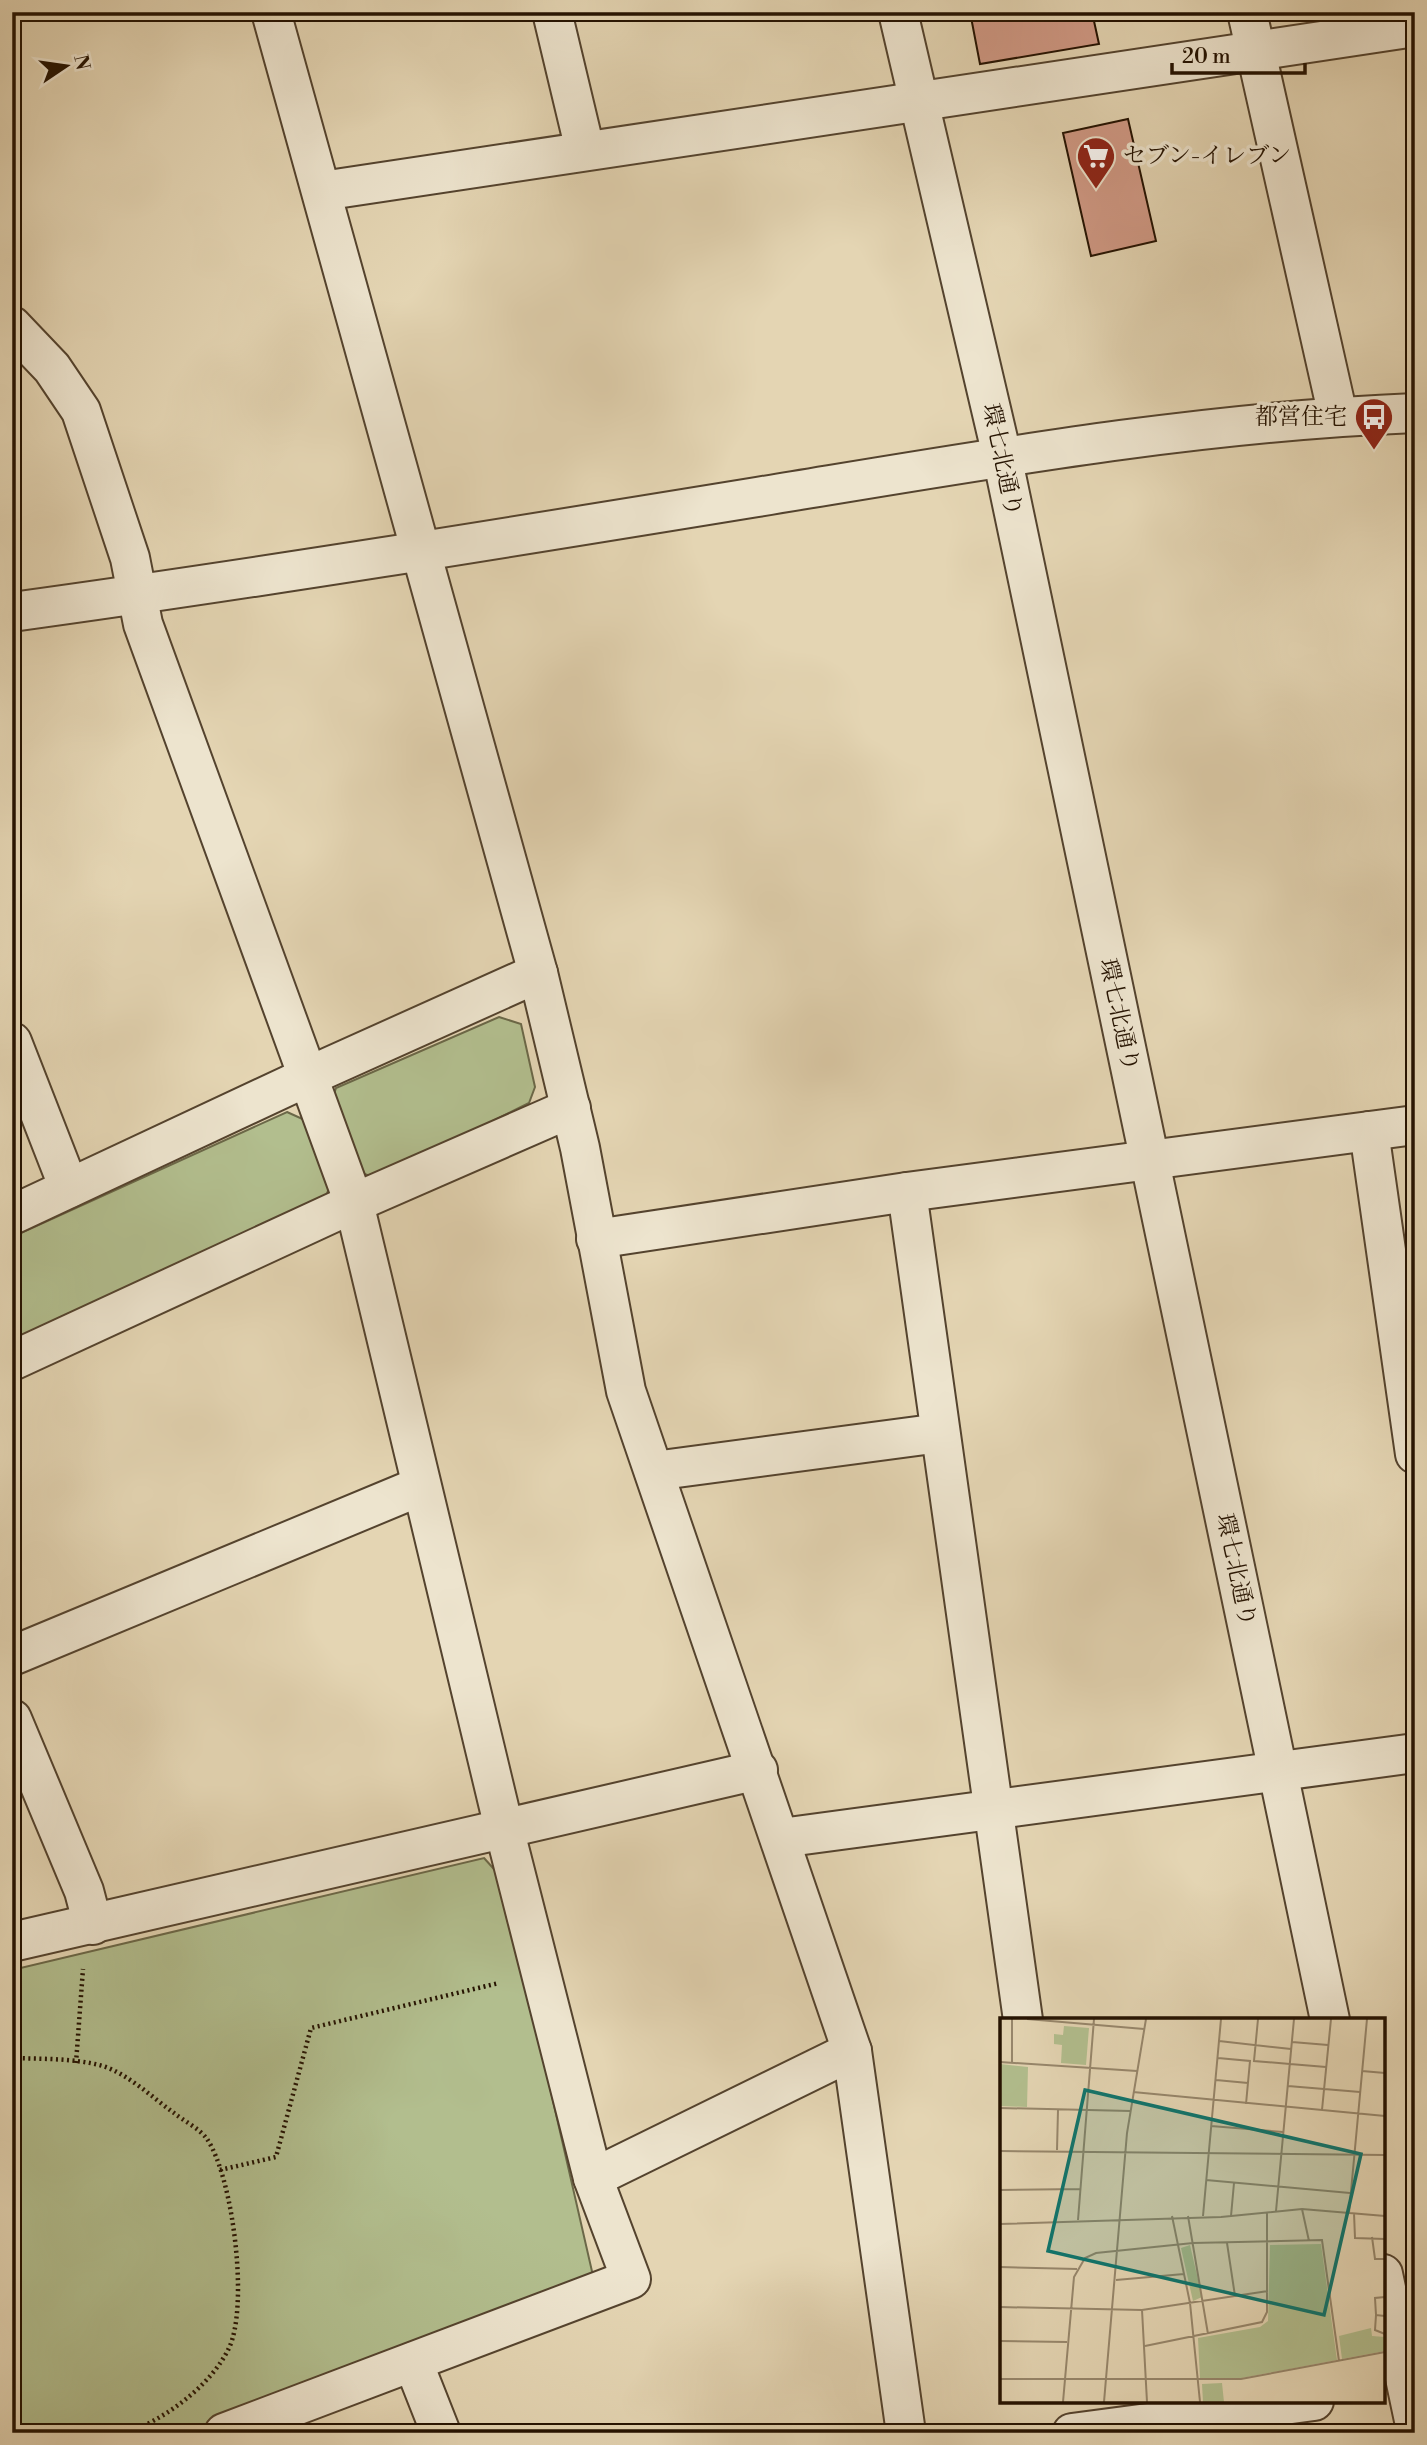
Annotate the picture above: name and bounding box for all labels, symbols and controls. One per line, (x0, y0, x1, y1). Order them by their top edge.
north arrow (32, 32, 102, 102)
scale bar (1172, 32, 1304, 76)
text: 20 m (1182, 44, 1231, 70)
text: N (68, 52, 95, 72)
supermarket icon: セブン-イレブン (1075, 135, 1117, 190)
place label: セブン-イレブン (1123, 142, 1291, 170)
bus stop icon: 都営住宅 (1353, 396, 1395, 451)
street label: 環七北通り (976, 401, 1028, 519)
place label: 都営住宅 (1255, 403, 1347, 431)
street label: 環七北通り (1093, 956, 1145, 1074)
street label: 環七北通り (1210, 1511, 1262, 1629)
inset map (1000, 2018, 1385, 2403)

